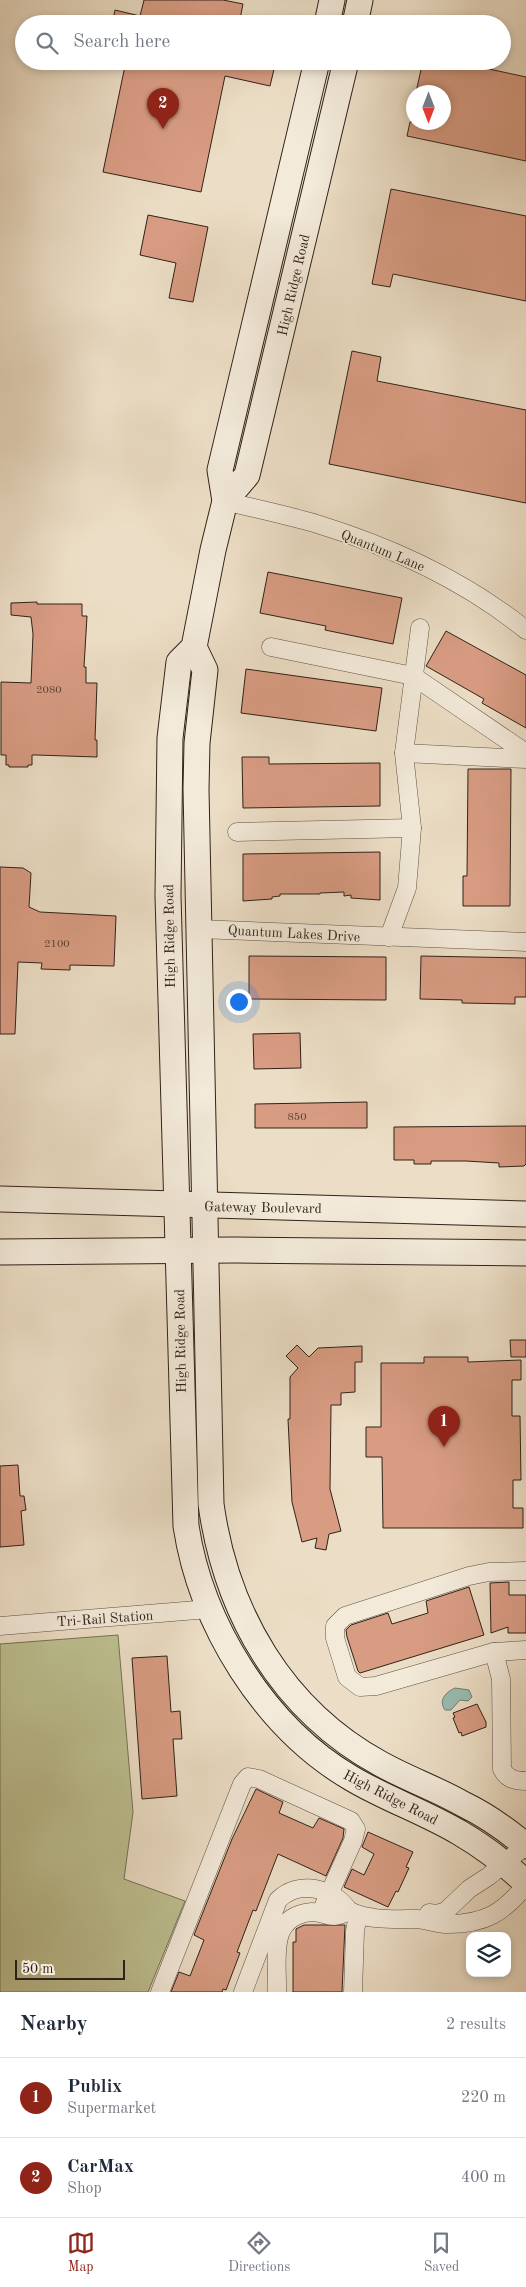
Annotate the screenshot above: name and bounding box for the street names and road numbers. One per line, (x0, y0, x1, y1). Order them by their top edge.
street label: High Ridge Road (275, 233, 313, 338)
street label: Quantum Lane (339, 528, 427, 574)
street label: High Ridge Road (162, 884, 178, 988)
street label: Quantum Lakes Drive (227, 924, 361, 944)
street label: Gateway Boulevard (204, 1200, 322, 1216)
street label: High Ridge Road (173, 1289, 189, 1393)
street label: Tri-Rail Station (56, 1609, 154, 1629)
street label: High Ridge Road (341, 1768, 440, 1828)

